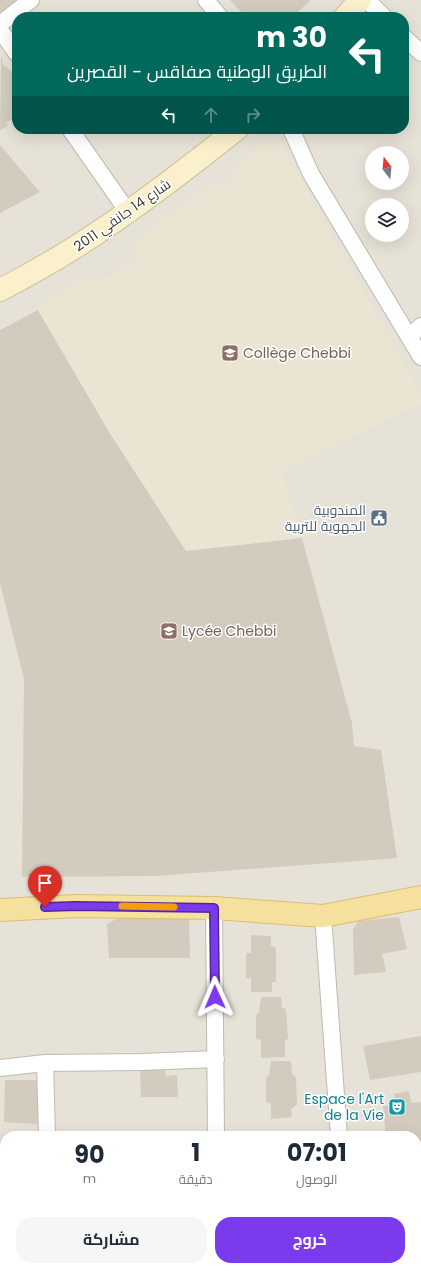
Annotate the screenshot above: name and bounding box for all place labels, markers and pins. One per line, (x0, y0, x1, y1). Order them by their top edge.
school or university icon: Collège Chebbi (220, 343, 240, 363)
place label: Collège Chebbi (243, 343, 351, 363)
place label: المندوبية الجهوية للتربية (285, 500, 366, 536)
public building icon: المندوبية الجهوية للتربية (369, 508, 389, 528)
school or university icon: Lycée Chebbi (159, 621, 179, 641)
place label: Lycée Chebbi (182, 621, 276, 641)
pin (28, 866, 62, 907)
place label: Espace l'Art de la Vie (304, 1089, 384, 1125)
theatre icon: Espace l'Art de la Vie (387, 1097, 407, 1117)

